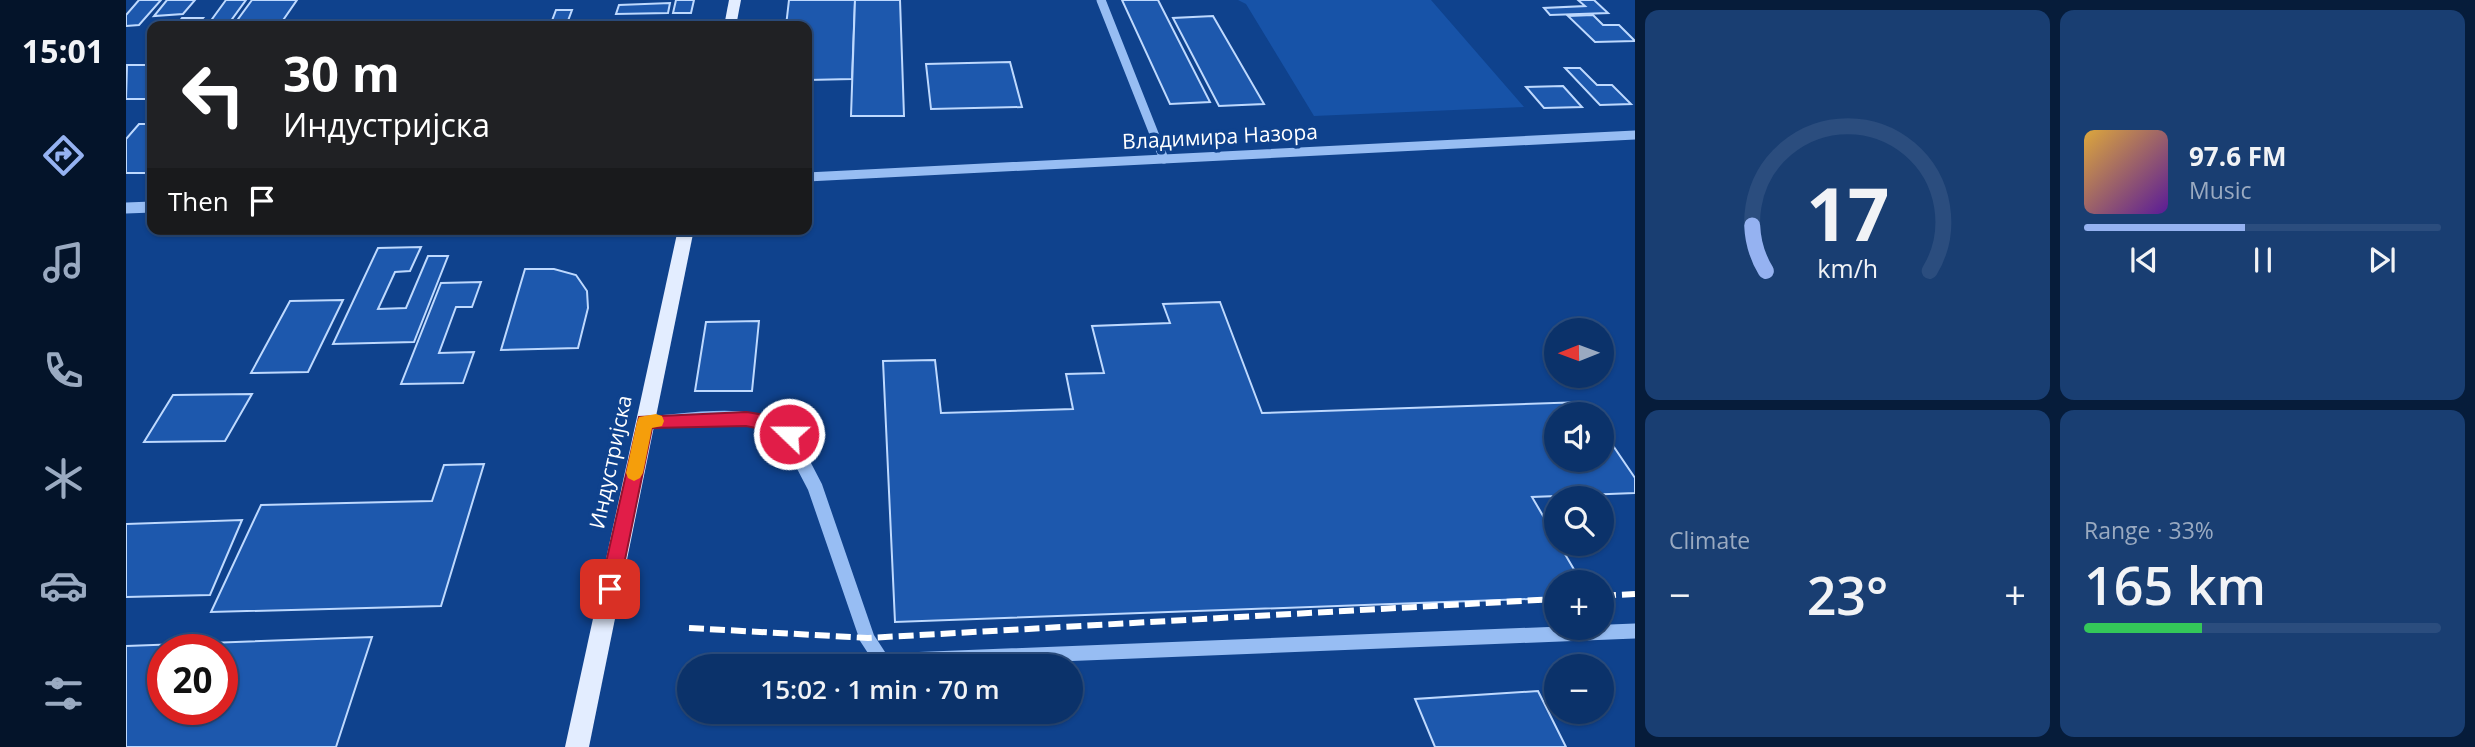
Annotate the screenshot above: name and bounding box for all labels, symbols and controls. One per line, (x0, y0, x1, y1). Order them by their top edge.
text: 15:01 (22, 29, 104, 72)
text: 30 m (283, 40, 400, 106)
icon: left (168, 49, 259, 140)
text: Индустријска (283, 103, 490, 146)
street label: Владимира Назора (1121, 117, 1318, 155)
icon: directions (39, 131, 88, 180)
text: 97.6 FM (2189, 138, 2287, 174)
text: 17 (1806, 163, 1889, 262)
text: Music (2189, 174, 2252, 206)
icon: arrive (243, 182, 281, 220)
text: Then (168, 183, 229, 219)
icon: music (39, 238, 88, 287)
icon: previous (2125, 241, 2163, 279)
icon: pause (2244, 241, 2282, 279)
icon: next (2363, 241, 2401, 279)
text: km/h (1817, 251, 1878, 285)
north arrow (1544, 318, 1614, 388)
map controls (1544, 318, 1614, 724)
icon: phone (39, 346, 88, 395)
street label: Индустријска (582, 392, 638, 531)
position arrow (752, 397, 826, 471)
button: sound (1544, 402, 1614, 472)
icon: climate (39, 454, 88, 503)
button: search (1544, 486, 1614, 556)
text: Range · 33% (2084, 514, 2214, 546)
text: Climate (1669, 524, 1750, 556)
text: 165 km (2084, 549, 2266, 620)
pin (580, 559, 640, 619)
text: 23° (1807, 559, 1888, 630)
icon: car (39, 561, 88, 610)
text: − (1669, 568, 1691, 620)
text: + (2004, 568, 2026, 620)
icon: arrive (591, 570, 629, 608)
button: + (1544, 570, 1614, 640)
speed limit sign: 20 (147, 634, 238, 725)
button: − (1544, 654, 1614, 724)
icon: filters (39, 669, 88, 718)
text: 15:02 · 1 min · 70 m (760, 671, 1000, 707)

